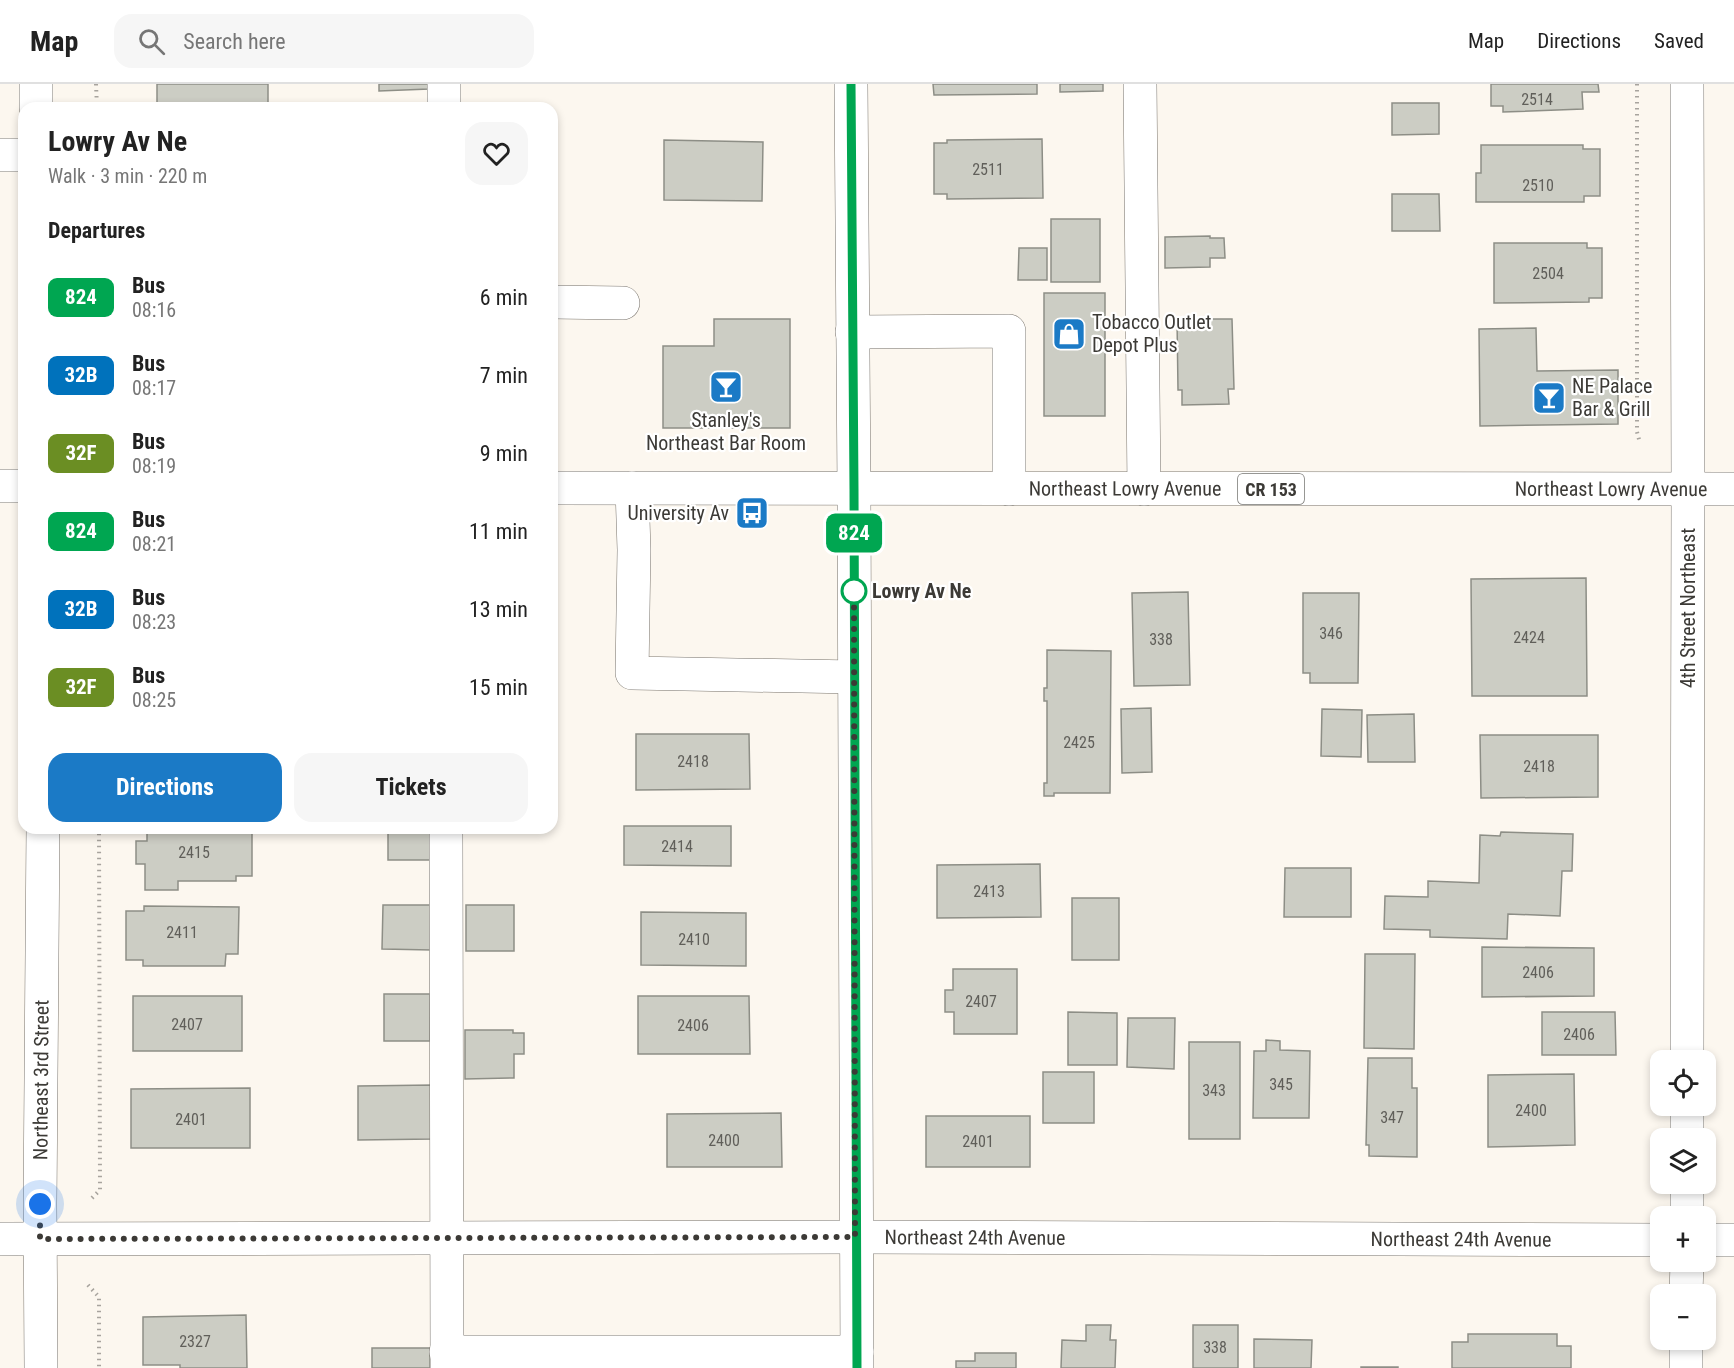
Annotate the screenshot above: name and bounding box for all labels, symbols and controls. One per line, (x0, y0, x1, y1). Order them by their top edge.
search box (114, 14, 534, 68)
text: Map (30, 25, 78, 58)
icon: search (135, 25, 168, 58)
text: Search here (183, 29, 286, 54)
text: Map (1468, 29, 1504, 53)
text: Directions (1537, 29, 1621, 53)
text: Saved (1654, 29, 1704, 53)
house number: 2514 (1521, 90, 1553, 109)
button: heart (465, 122, 528, 185)
text: Lowry Av Ne (48, 125, 187, 158)
house number: 2511 (972, 160, 1004, 179)
text: Walk · 3 min · 220 m (48, 164, 207, 188)
house number: 2510 (1522, 176, 1554, 195)
text: Departures (48, 218, 145, 243)
house number: 2504 (1532, 264, 1564, 283)
text: Bus (132, 273, 165, 298)
text: 824 (65, 285, 97, 309)
text: 6 min (480, 285, 528, 310)
text: 08:16 (132, 298, 176, 322)
place label: Tobacco Outlet Depot Plus (1092, 310, 1212, 357)
shop icon: Tobacco Outlet Depot Plus (1051, 316, 1087, 352)
text: Bus (132, 351, 165, 376)
text: 32B (64, 363, 98, 387)
text: 7 min (480, 363, 528, 388)
bar icon: Stanley's Northeast Bar Room (708, 369, 744, 405)
place label: NE Palace Bar & Grill (1572, 374, 1652, 421)
text: 08:17 (132, 376, 176, 400)
bar icon: NE Palace Bar & Grill (1531, 380, 1567, 416)
place label: Stanley's Northeast Bar Room (646, 408, 806, 455)
text: Bus (132, 429, 165, 454)
text: 32F (65, 441, 97, 465)
text: 9 min (480, 441, 528, 466)
text: 08:19 (132, 454, 176, 478)
road number: CR 153 (1238, 474, 1304, 504)
street label: Northeast Lowry Avenue (1029, 476, 1221, 501)
street label: Northeast Lowry Avenue (1515, 477, 1707, 501)
bus stop icon: University Av (734, 495, 770, 531)
place label: University Av (627, 501, 729, 525)
text: Bus (132, 507, 165, 532)
line badge: 824 (820, 514, 888, 552)
text: 824 (65, 519, 97, 543)
text: 11 min (469, 519, 528, 544)
text: 824 (838, 521, 870, 545)
street label: 4th Street Northeast (1676, 528, 1700, 688)
text: 08:21 (132, 532, 176, 556)
marker: Lowry Av Ne (841, 578, 867, 604)
place label: Lowry Av Ne (872, 579, 971, 603)
text: Bus (132, 585, 165, 610)
text: 32B (64, 597, 98, 621)
text: 13 min (469, 597, 528, 622)
text: 08:23 (132, 610, 176, 634)
house number: 346 (1319, 624, 1343, 643)
house number: 2424 (1513, 628, 1545, 647)
house number: 338 (1149, 630, 1173, 649)
text: Bus (132, 663, 165, 688)
text: 32F (65, 675, 97, 699)
text: 15 min (469, 675, 528, 700)
text: 08:25 (132, 688, 176, 712)
house number: 2425 (1063, 733, 1095, 752)
house number: 2418 (677, 752, 709, 771)
button: Directions (48, 753, 282, 822)
button: Tickets (294, 753, 528, 822)
house number: 2418 (1523, 757, 1555, 776)
house number: 2414 (661, 837, 693, 856)
house number: 2415 (178, 843, 210, 862)
house number: 2413 (973, 882, 1005, 901)
house number: 2411 (166, 923, 198, 942)
house number: 2410 (678, 930, 710, 949)
house number: 2406 (1522, 963, 1554, 982)
house number: 2407 (965, 992, 997, 1011)
street label: Northeast 3rd Street (28, 1000, 54, 1160)
house number: 2407 (171, 1015, 203, 1034)
house number: 2406 (677, 1016, 709, 1035)
house number: 2406 (1563, 1025, 1595, 1044)
map controls (1650, 1050, 1716, 1350)
button: locate (1650, 1050, 1716, 1116)
house number: 345 (1269, 1075, 1293, 1094)
house number: 343 (1202, 1081, 1226, 1100)
house number: 2400 (1515, 1101, 1547, 1120)
house number: 347 (1380, 1108, 1404, 1127)
house number: 2401 (175, 1110, 207, 1129)
button: layers (1650, 1128, 1716, 1194)
house number: 2400 (708, 1131, 740, 1150)
house number: 2401 (962, 1132, 994, 1151)
your location (25, 1189, 55, 1219)
button: + (1650, 1206, 1716, 1272)
street label: Northeast 24th Avenue (885, 1225, 1065, 1250)
street label: Northeast 24th Avenue (1371, 1227, 1551, 1252)
button: − (1650, 1284, 1716, 1350)
house number: 2327 (179, 1332, 211, 1351)
house number: 338 (1203, 1338, 1227, 1357)

